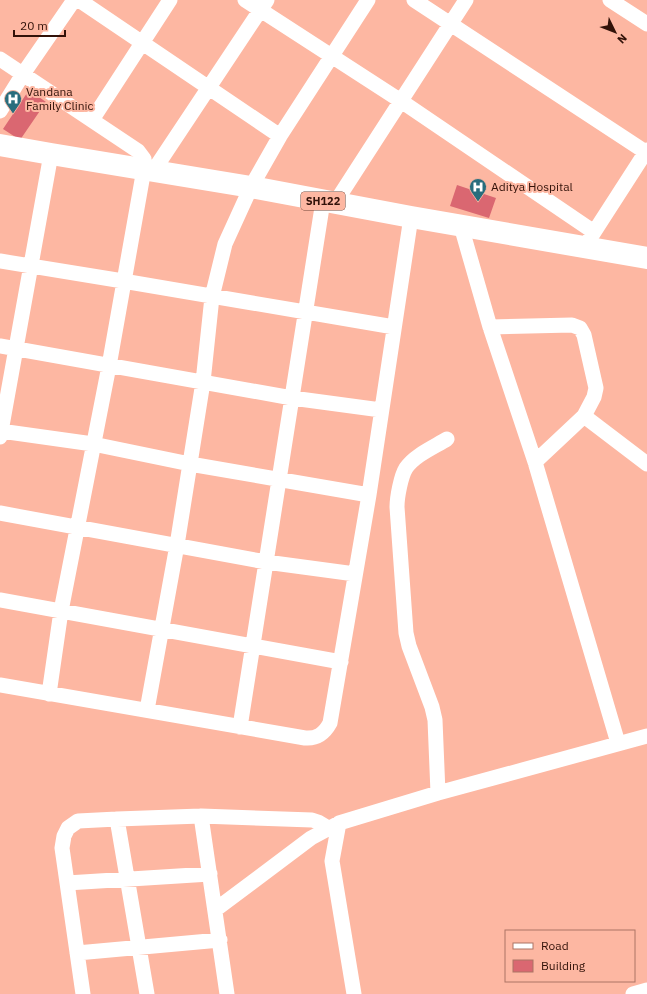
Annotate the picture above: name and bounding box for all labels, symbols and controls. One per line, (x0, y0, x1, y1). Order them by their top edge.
scale bar (14, 12, 65, 38)
north arrow (595, 12, 635, 52)
text: 20 m (20, 18, 48, 33)
text: N (614, 31, 630, 47)
place label: Vandana Family Clinic (26, 84, 94, 113)
hospital icon: Vandana Family Clinic (3, 89, 23, 114)
hospital icon: Aditya Hospital (468, 177, 488, 202)
place label: Aditya Hospital (491, 179, 573, 194)
road number: SH122 (301, 192, 345, 210)
legend (505, 930, 635, 982)
text: Road (541, 938, 569, 953)
text: Building (541, 958, 586, 973)

